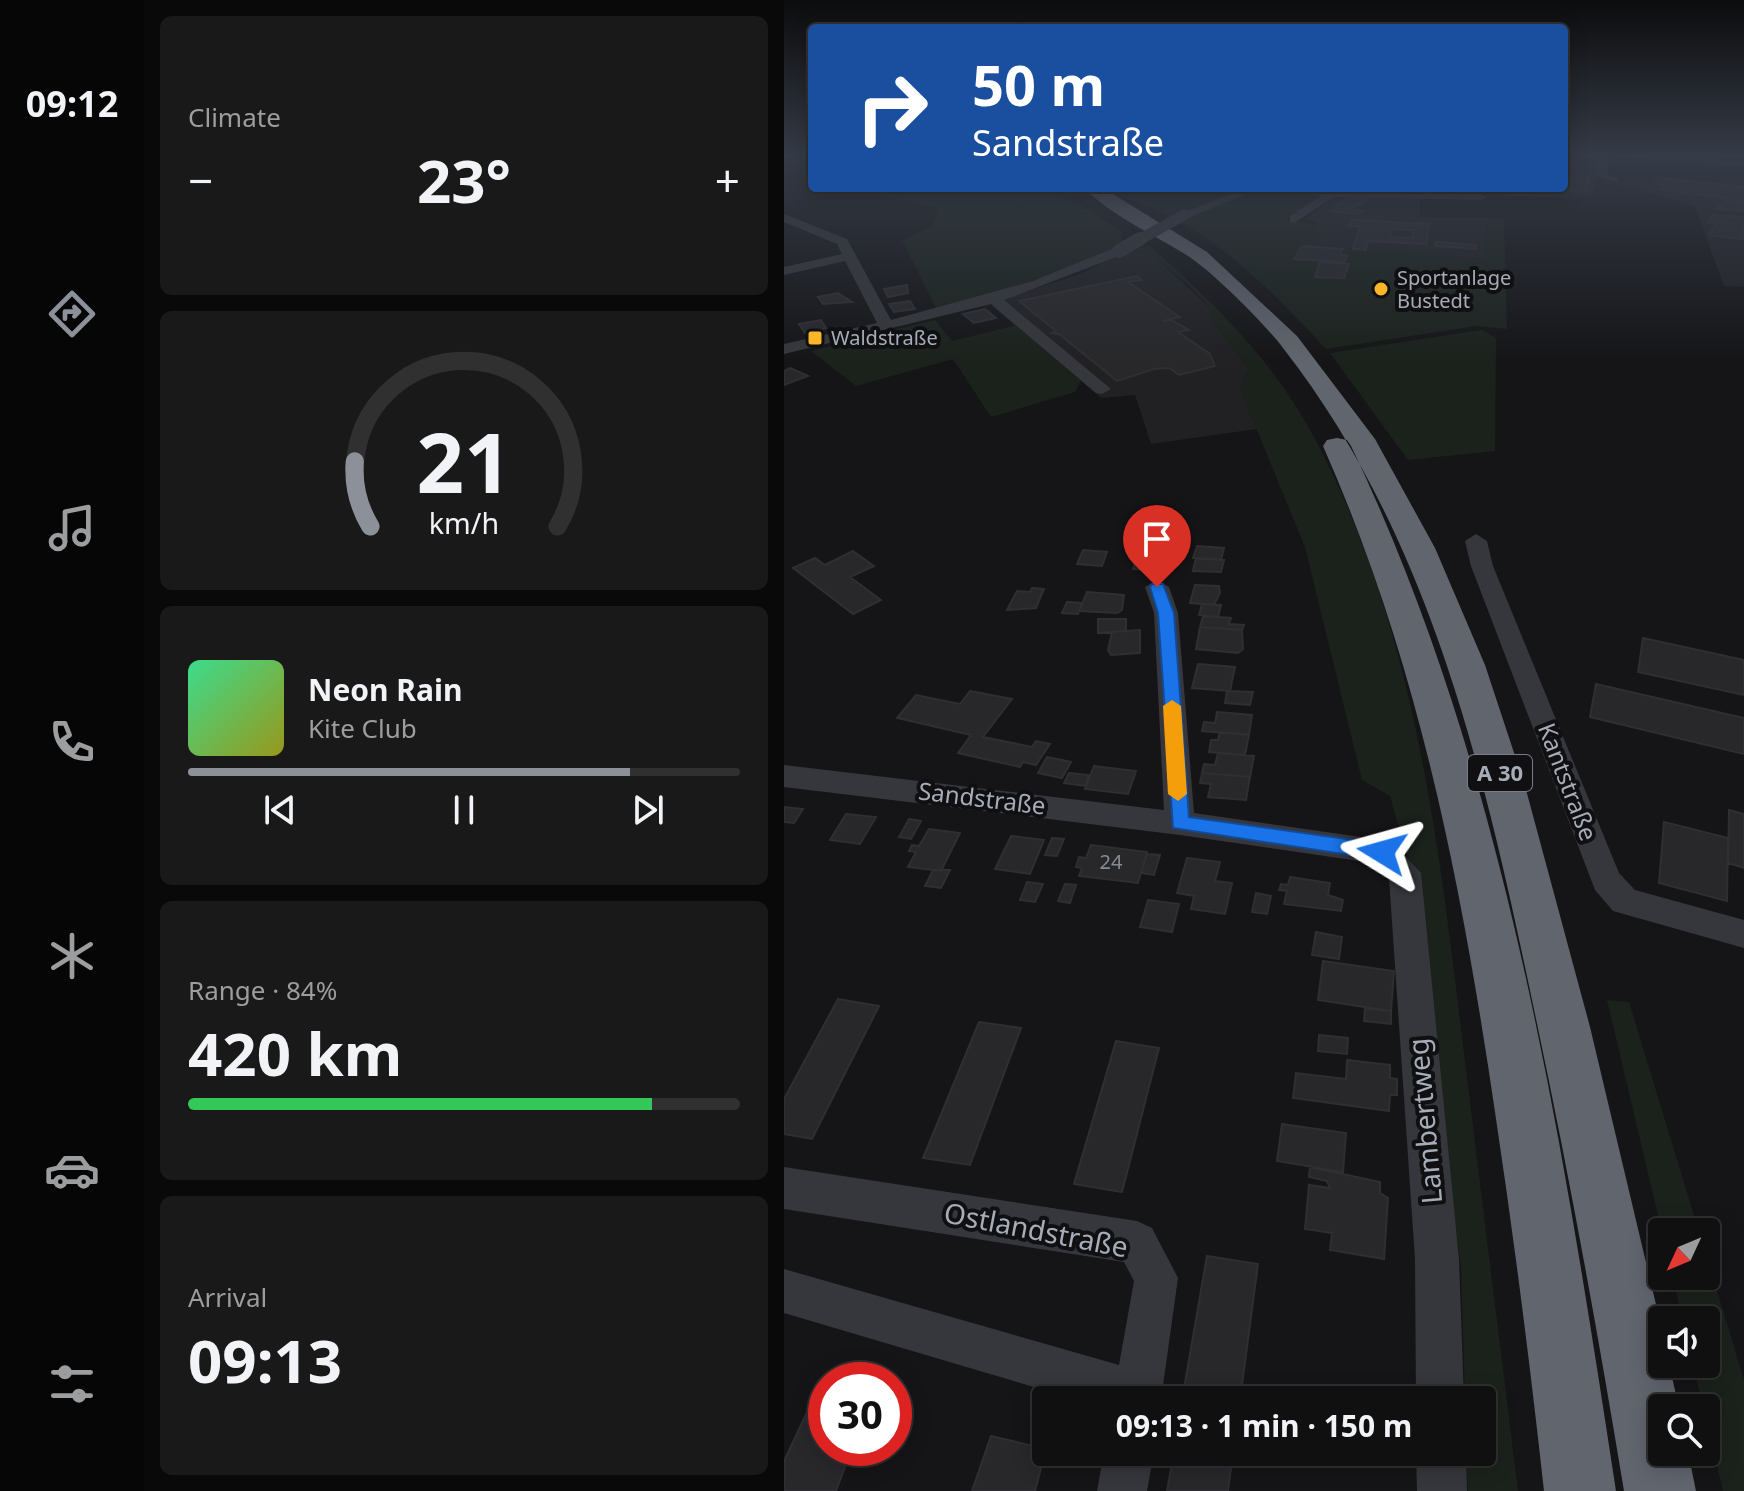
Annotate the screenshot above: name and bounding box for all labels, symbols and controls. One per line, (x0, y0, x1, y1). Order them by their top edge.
text: 50 m (972, 46, 1105, 122)
icon: right (840, 56, 944, 160)
text: 09:12 (26, 79, 118, 128)
text: Climate (188, 99, 281, 135)
text: Sandstraße (972, 118, 1164, 167)
text: 23° (417, 139, 511, 221)
text: − (188, 150, 213, 210)
text: + (715, 150, 740, 210)
place label: Sportanlage Bustedt (1397, 264, 1511, 314)
marker: Sportanlage Bustedt (1372, 280, 1390, 298)
icon: directions (44, 286, 100, 342)
place label: Waldstraße (831, 324, 938, 351)
marker: Waldstraße (806, 329, 824, 347)
text: 21 (416, 403, 512, 516)
icon: music (44, 500, 100, 556)
text: km/h (429, 503, 499, 542)
pin (1123, 505, 1191, 587)
icon: arrive (1135, 517, 1179, 561)
text: Neon Rain (308, 669, 462, 710)
text: Kite Club (308, 710, 417, 746)
icon: phone (44, 714, 100, 770)
street label: Kantstraße (1531, 718, 1606, 845)
road number: A 30 (1468, 755, 1532, 791)
street label: Sandstraße (917, 773, 1048, 822)
icon: previous (258, 788, 302, 832)
icon: pause (442, 788, 486, 832)
icon: next (626, 788, 670, 832)
position arrow (1340, 810, 1424, 894)
house number: 24 (1100, 848, 1123, 875)
icon: climate (44, 928, 100, 984)
text: Range · 84% (188, 972, 337, 1008)
text: 420 km (188, 1012, 402, 1094)
street label: Lambertweg (1398, 1037, 1450, 1206)
icon: car (44, 1142, 100, 1198)
street label: Ostlandstraße (941, 1193, 1131, 1265)
north arrow (1648, 1218, 1720, 1290)
map controls (1648, 1218, 1720, 1466)
text: Arrival (188, 1279, 267, 1315)
button: sound (1648, 1306, 1720, 1378)
text: 09:13 (188, 1319, 342, 1401)
icon: filters (44, 1356, 100, 1412)
speed limit sign: 30 (808, 1362, 912, 1466)
button: search (1648, 1394, 1720, 1466)
text: 09:13 · 1 min · 150 m (1116, 1405, 1412, 1446)

